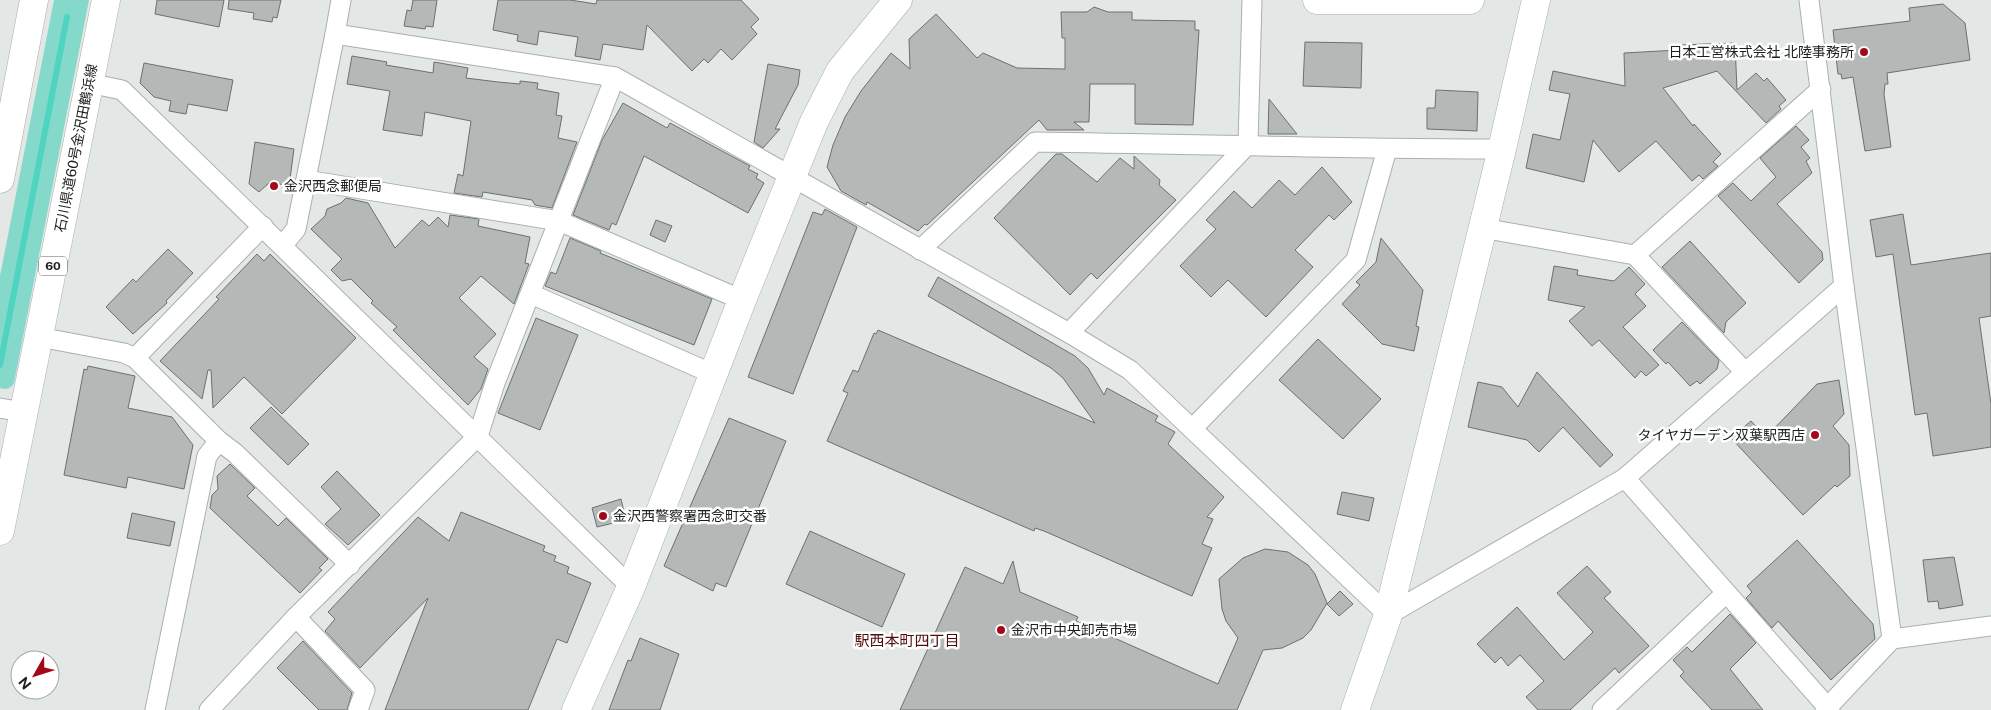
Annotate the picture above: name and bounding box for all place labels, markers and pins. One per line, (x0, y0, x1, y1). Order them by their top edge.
place label: 日本工営株式会社 北陸事務所 (1669, 44, 1854, 60)
marker: 日本工営株式会社 北陸事務所 (1858, 46, 1870, 58)
place label: 金沢西念郵便局 (284, 178, 382, 194)
marker: 金沢西念郵便局 (268, 180, 280, 192)
place label: タイヤガーデン双葉駅西店 (1637, 427, 1805, 443)
marker: タイヤガーデン双葉駅西店 (1809, 429, 1821, 441)
place label: 金沢西警察署西念町交番 (613, 508, 767, 524)
marker: 金沢西警察署西念町交番 (597, 510, 609, 522)
place label: 金沢市中央卸売市場 (1011, 622, 1137, 638)
marker: 金沢市中央卸売市場 (995, 624, 1007, 636)

